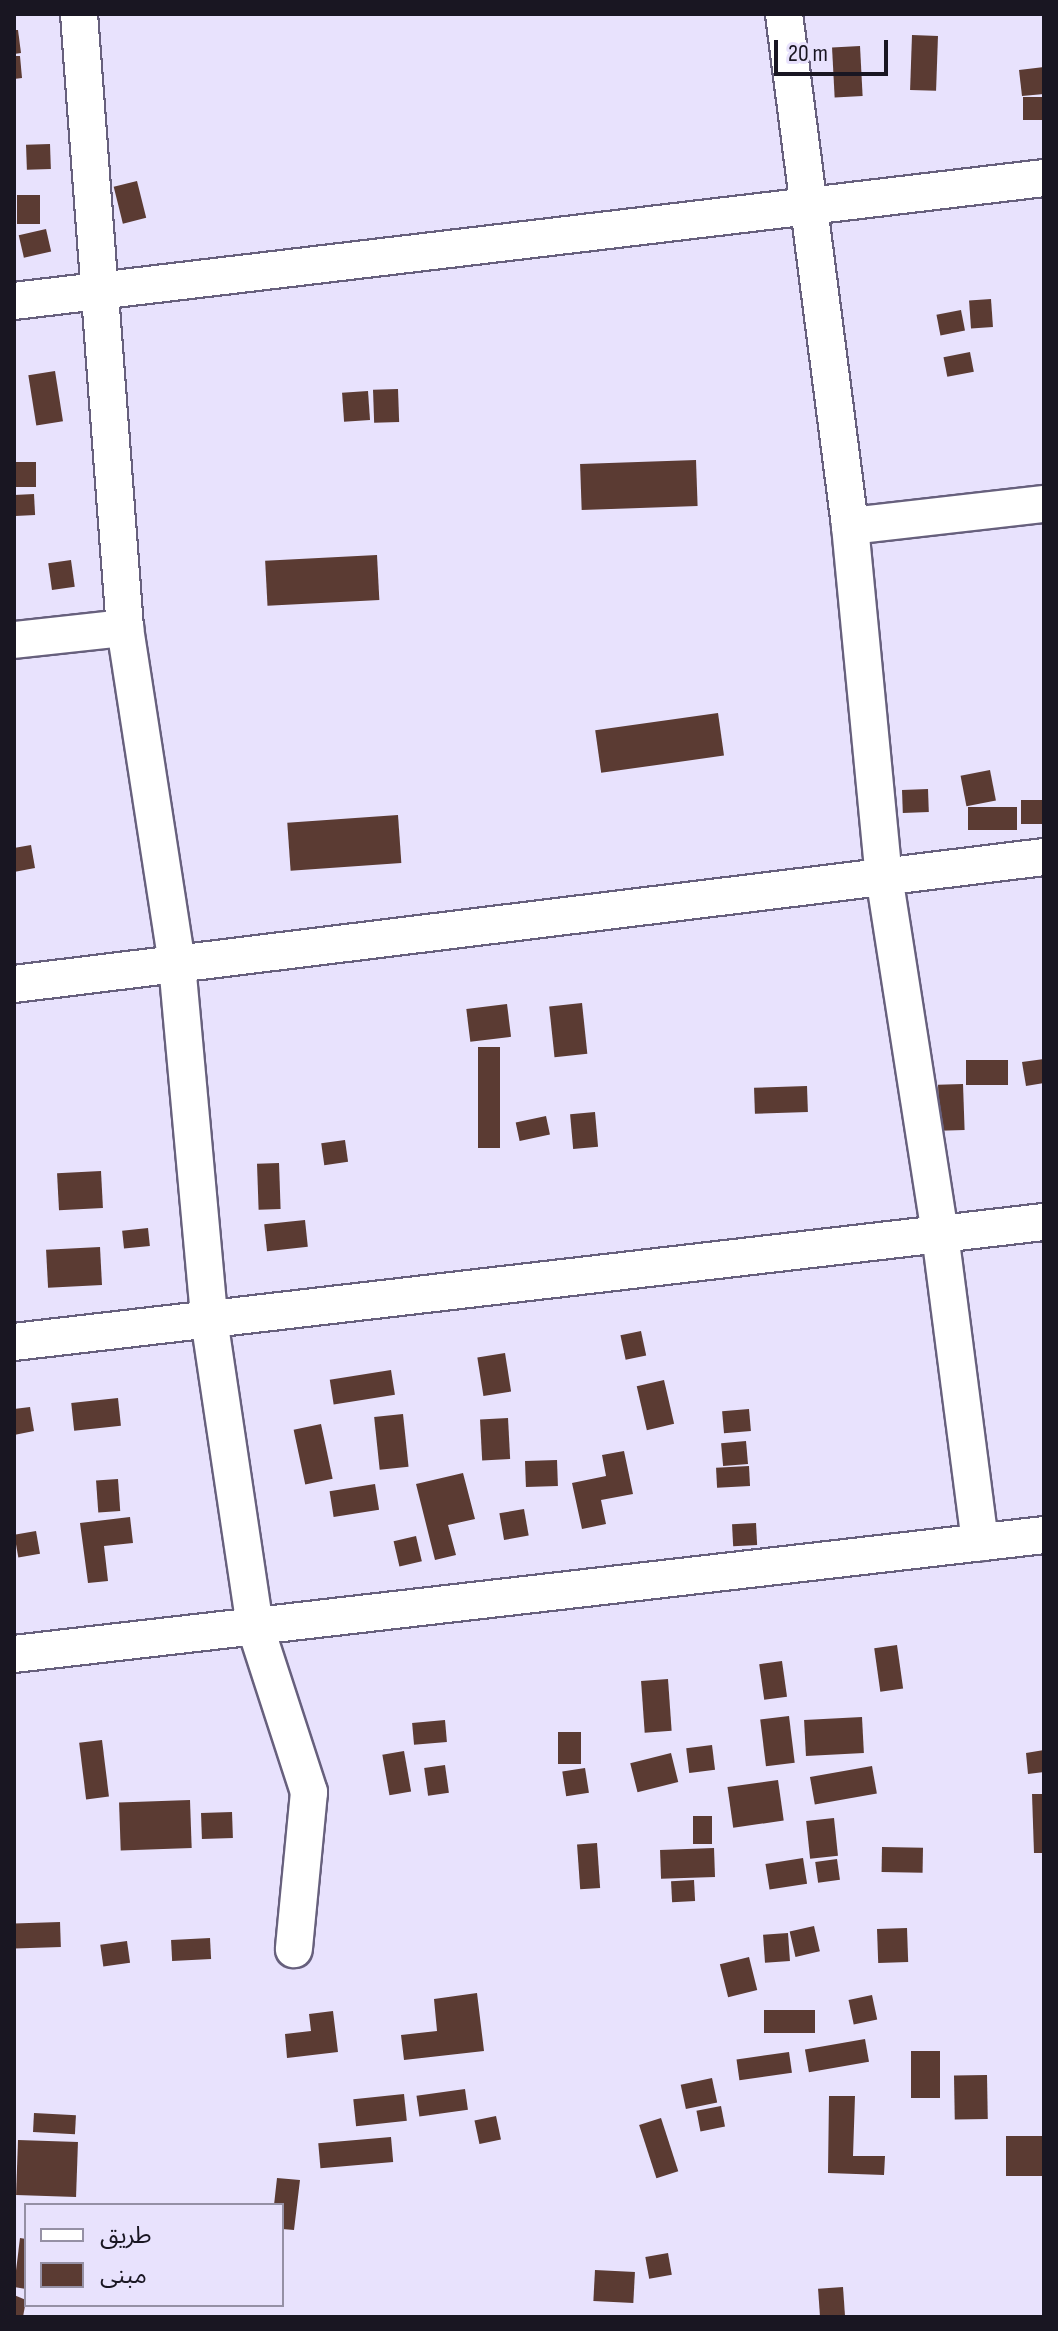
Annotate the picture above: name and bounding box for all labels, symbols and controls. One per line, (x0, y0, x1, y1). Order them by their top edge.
scale bar (778, 24, 892, 74)
text: 20 m (788, 39, 828, 68)
legend (24, 2203, 284, 2307)
text: طريق (100, 2221, 152, 2250)
text: مبنى (100, 2261, 147, 2290)

